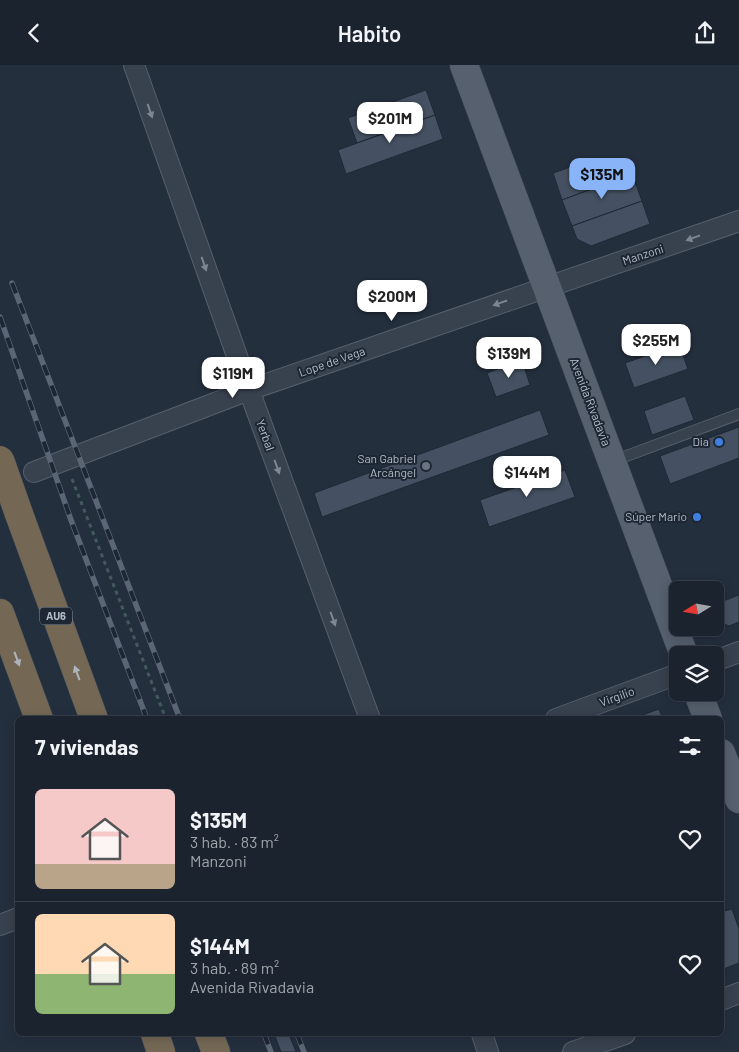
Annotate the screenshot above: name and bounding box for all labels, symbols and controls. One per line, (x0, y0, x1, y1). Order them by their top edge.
icon: back (20, 19, 48, 47)
icon: share (691, 19, 719, 47)
text: Habito (338, 20, 401, 46)
pin: $201M (355, 101, 425, 144)
one-way arrow (146, 104, 154, 119)
text: $201M (368, 108, 412, 127)
pin: $135M (567, 157, 637, 200)
text: $135M (580, 164, 624, 183)
one-way arrow (685, 234, 700, 242)
street label: Manzoni (620, 241, 665, 267)
one-way arrow (200, 257, 208, 272)
pin: $200M (357, 279, 427, 322)
text: $200M (368, 286, 416, 305)
one-way arrow (492, 299, 507, 307)
pin: $255M (621, 323, 691, 366)
text: $255M (633, 330, 679, 349)
pin: $139M (474, 337, 544, 379)
street label: Lope de Vega (297, 343, 367, 379)
text: $139M (487, 343, 531, 362)
street label: Avenida Rivadavia (568, 356, 614, 448)
pin: $119M (198, 357, 268, 399)
text: $119M (213, 363, 253, 382)
street label: Yerbal (254, 417, 278, 452)
place label: Dia (692, 434, 709, 448)
marker: Dia (713, 436, 725, 448)
place label: San Gabriel Arcángel (357, 451, 416, 479)
pin: $144M (492, 455, 562, 498)
one-way arrow (274, 459, 281, 474)
marker: San Gabriel Arcángel (420, 460, 432, 472)
text: $144M (504, 462, 550, 481)
place label: Súper Mario (625, 509, 687, 523)
marker: Súper Mario (691, 511, 703, 523)
north arrow (669, 581, 724, 636)
map controls (669, 581, 724, 701)
road number: AU6 (40, 607, 72, 625)
one-way arrow (329, 612, 337, 627)
button: layers (669, 646, 724, 701)
one-way arrow (13, 652, 21, 667)
one-way arrow (73, 665, 81, 680)
street label: Virgilio (597, 683, 636, 709)
icon: filters (676, 732, 704, 760)
text: 7 viviendas (35, 734, 139, 759)
text: $135M (190, 807, 247, 832)
icon: home (75, 809, 135, 869)
icon: heart (676, 825, 704, 853)
text: 3 hab. · 83 m² (190, 832, 279, 851)
text: Manzoni (190, 851, 247, 870)
text: $144M (190, 933, 250, 958)
icon: home (75, 934, 135, 994)
icon: heart (676, 950, 704, 978)
text: 3 hab. · 89 m² (190, 958, 279, 977)
text: Avenida Rivadavia (190, 977, 314, 996)

